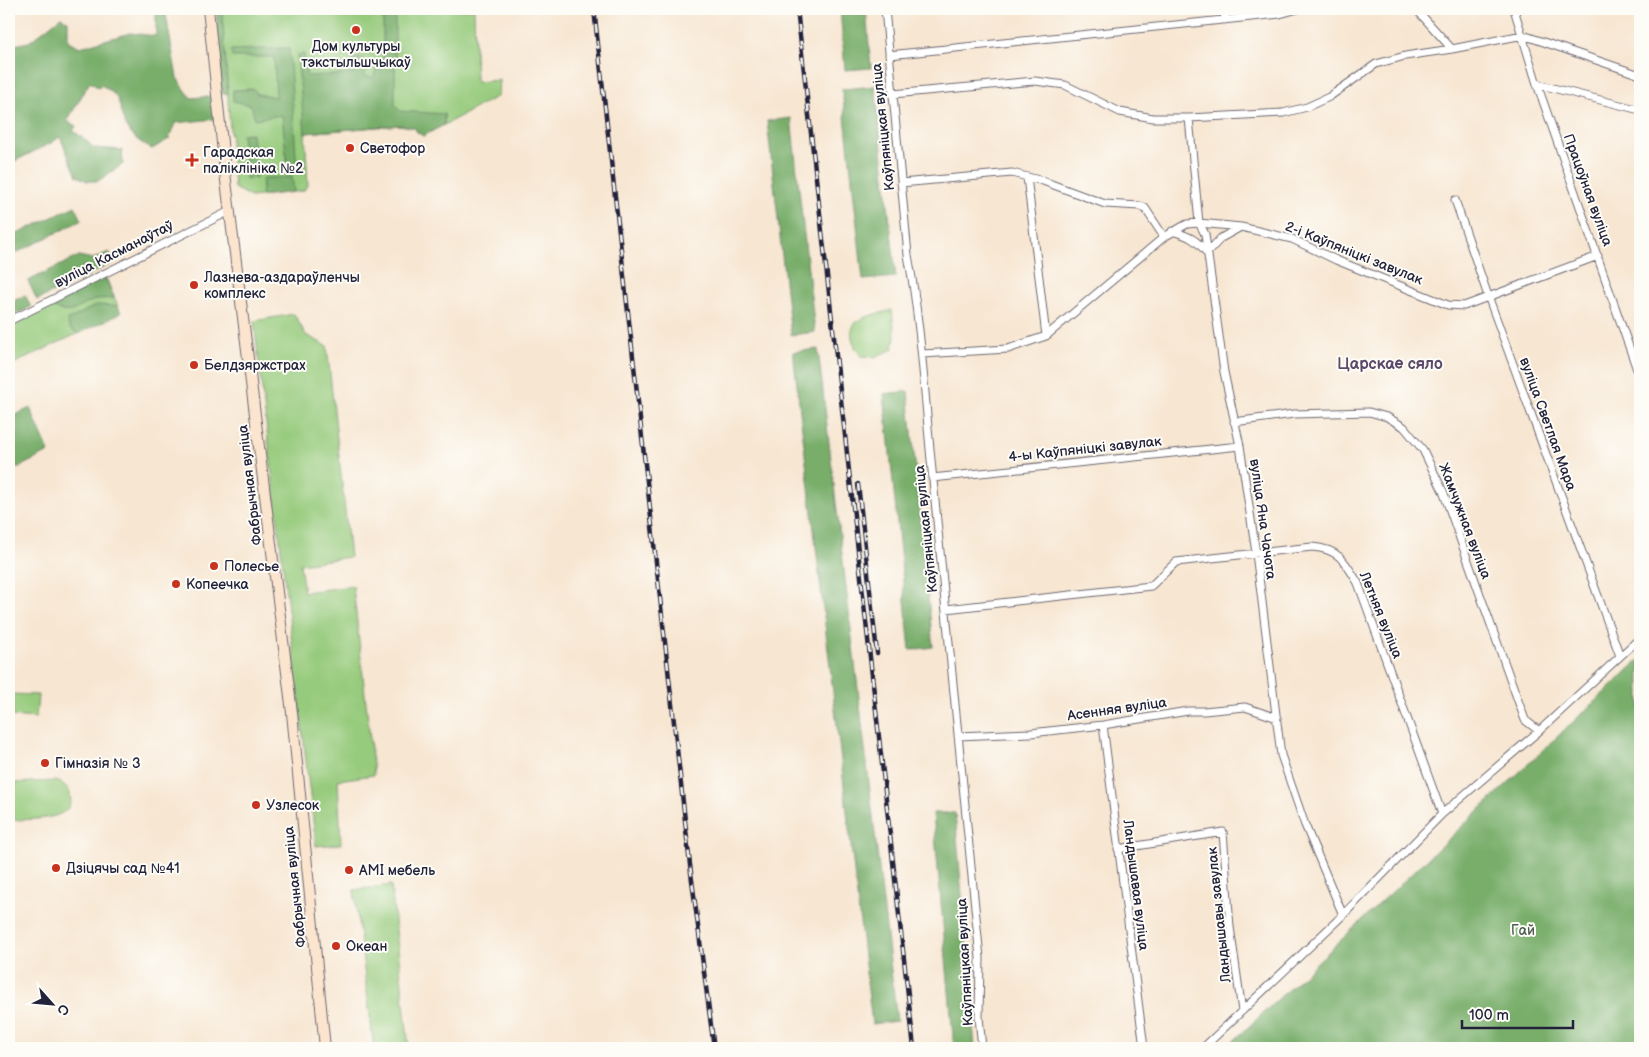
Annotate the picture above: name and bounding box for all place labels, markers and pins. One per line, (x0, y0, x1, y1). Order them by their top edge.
marker: Дом культуры тэкстыльшчыкаў (350, 24, 362, 36)
place label: Дом культуры тэкстыльшчыкаў (301, 38, 411, 71)
place label: Светофор (360, 140, 425, 157)
marker: Светофор (344, 142, 356, 154)
place label: Гарадская паліклініка №2 (203, 144, 304, 177)
marker: Гарадская паліклініка №2 (185, 153, 199, 167)
place label: Лазнева-аздараўленчы комплекс (203, 269, 360, 302)
marker: Лазнева-аздараўленчы комплекс (188, 279, 200, 291)
place label: Белдзяржстрах (204, 357, 306, 374)
marker: Белдзяржстрах (188, 359, 200, 371)
place label: Полесье (224, 558, 279, 575)
marker: Полесье (208, 560, 220, 572)
place label: Копеечка (186, 576, 249, 593)
marker: Копеечка (170, 578, 182, 590)
place label: Гімназія № 3 (55, 755, 141, 772)
marker: Гімназія № 3 (39, 757, 51, 769)
place label: Узлесок (266, 797, 320, 814)
marker: Узлесок (250, 799, 262, 811)
place label: Дзіцячы сад №41 (66, 860, 180, 877)
marker: Дзіцячы сад №41 (50, 862, 62, 874)
place label: AMI мебель (359, 862, 435, 879)
marker: AMI мебель (343, 864, 355, 876)
place label: Океан (346, 938, 388, 955)
marker: Океан (330, 940, 342, 952)

